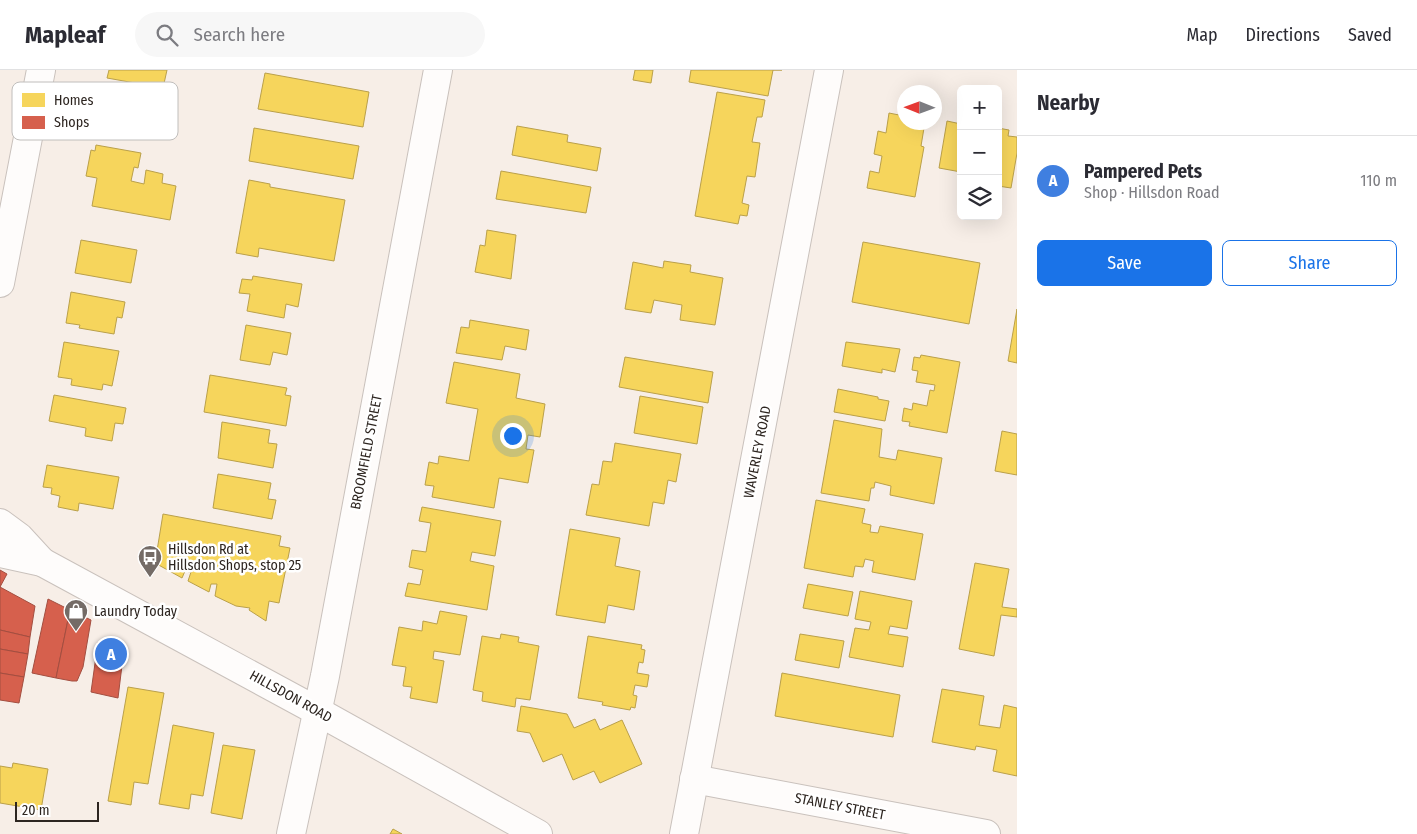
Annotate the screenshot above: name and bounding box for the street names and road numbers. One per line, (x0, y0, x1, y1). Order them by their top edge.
street label: BROOMFIELD STREET (347, 393, 386, 511)
street label: WAVERLEY ROAD (740, 405, 775, 500)
street label: HILLSDON ROAD (247, 667, 335, 726)
street label: STANLEY STREET (793, 789, 887, 824)

